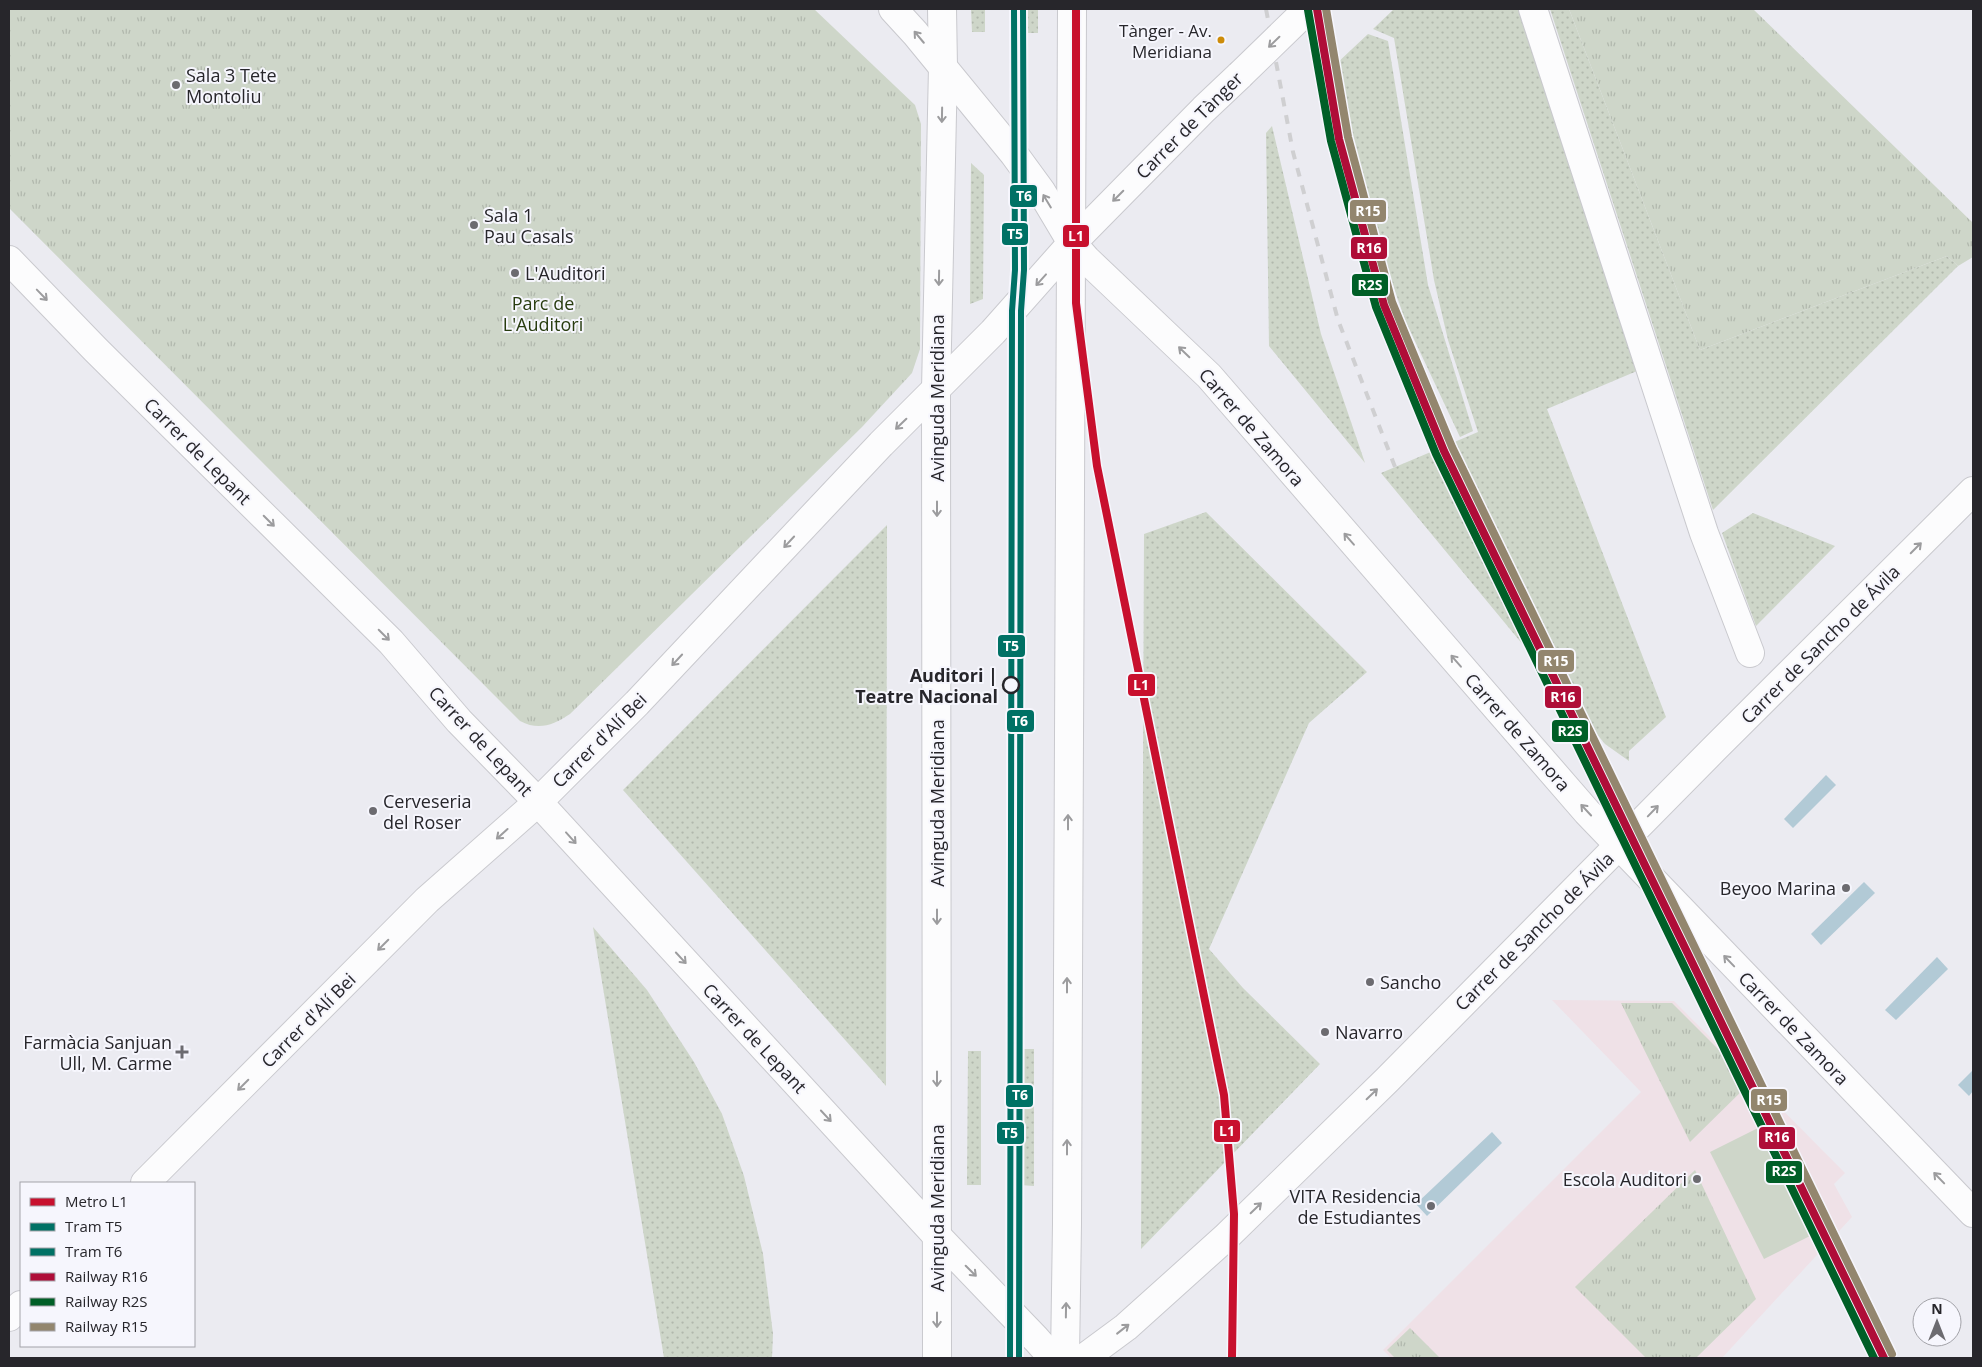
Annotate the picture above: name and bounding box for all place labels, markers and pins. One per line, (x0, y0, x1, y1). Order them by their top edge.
place label: Tànger - Av. Meridiana (1119, 19, 1212, 63)
marker: Tànger - Av. Meridiana (1216, 35, 1226, 45)
place label: Sala 3 Tete Montoliu (186, 63, 277, 108)
marker: Sala 3 Tete Montoliu (170, 79, 182, 91)
place label: Sala 1 Pau Casals (484, 203, 574, 248)
marker: Sala 1 Pau Casals (468, 219, 480, 231)
place label: L'Auditori (525, 261, 605, 285)
marker: L'Auditori (509, 267, 521, 279)
place label: Auditori | Teatre Nacional (855, 663, 998, 708)
marker: Auditori | Teatre Nacional (1002, 676, 1020, 694)
place label: Cerveseria del Roser (383, 789, 472, 834)
marker: Cerveseria del Roser (367, 805, 379, 817)
place label: Beyoo Marina (1720, 876, 1836, 900)
marker: Beyoo Marina (1840, 882, 1852, 894)
place label: Sancho (1380, 970, 1441, 994)
marker: Sancho (1364, 976, 1376, 988)
place label: Navarro (1335, 1020, 1403, 1044)
marker: Navarro (1319, 1026, 1331, 1038)
place label: Farmàcia Sanjuan Ull, M. Carme (23, 1030, 172, 1075)
marker: Farmàcia Sanjuan Ull, M. Carme (176, 1046, 188, 1058)
place label: Escola Auditori (1563, 1167, 1687, 1191)
marker: Escola Auditori (1691, 1173, 1703, 1185)
place label: VITA Residencia de Estudiantes (1290, 1184, 1421, 1229)
marker: VITA Residencia de Estudiantes (1425, 1200, 1437, 1212)

